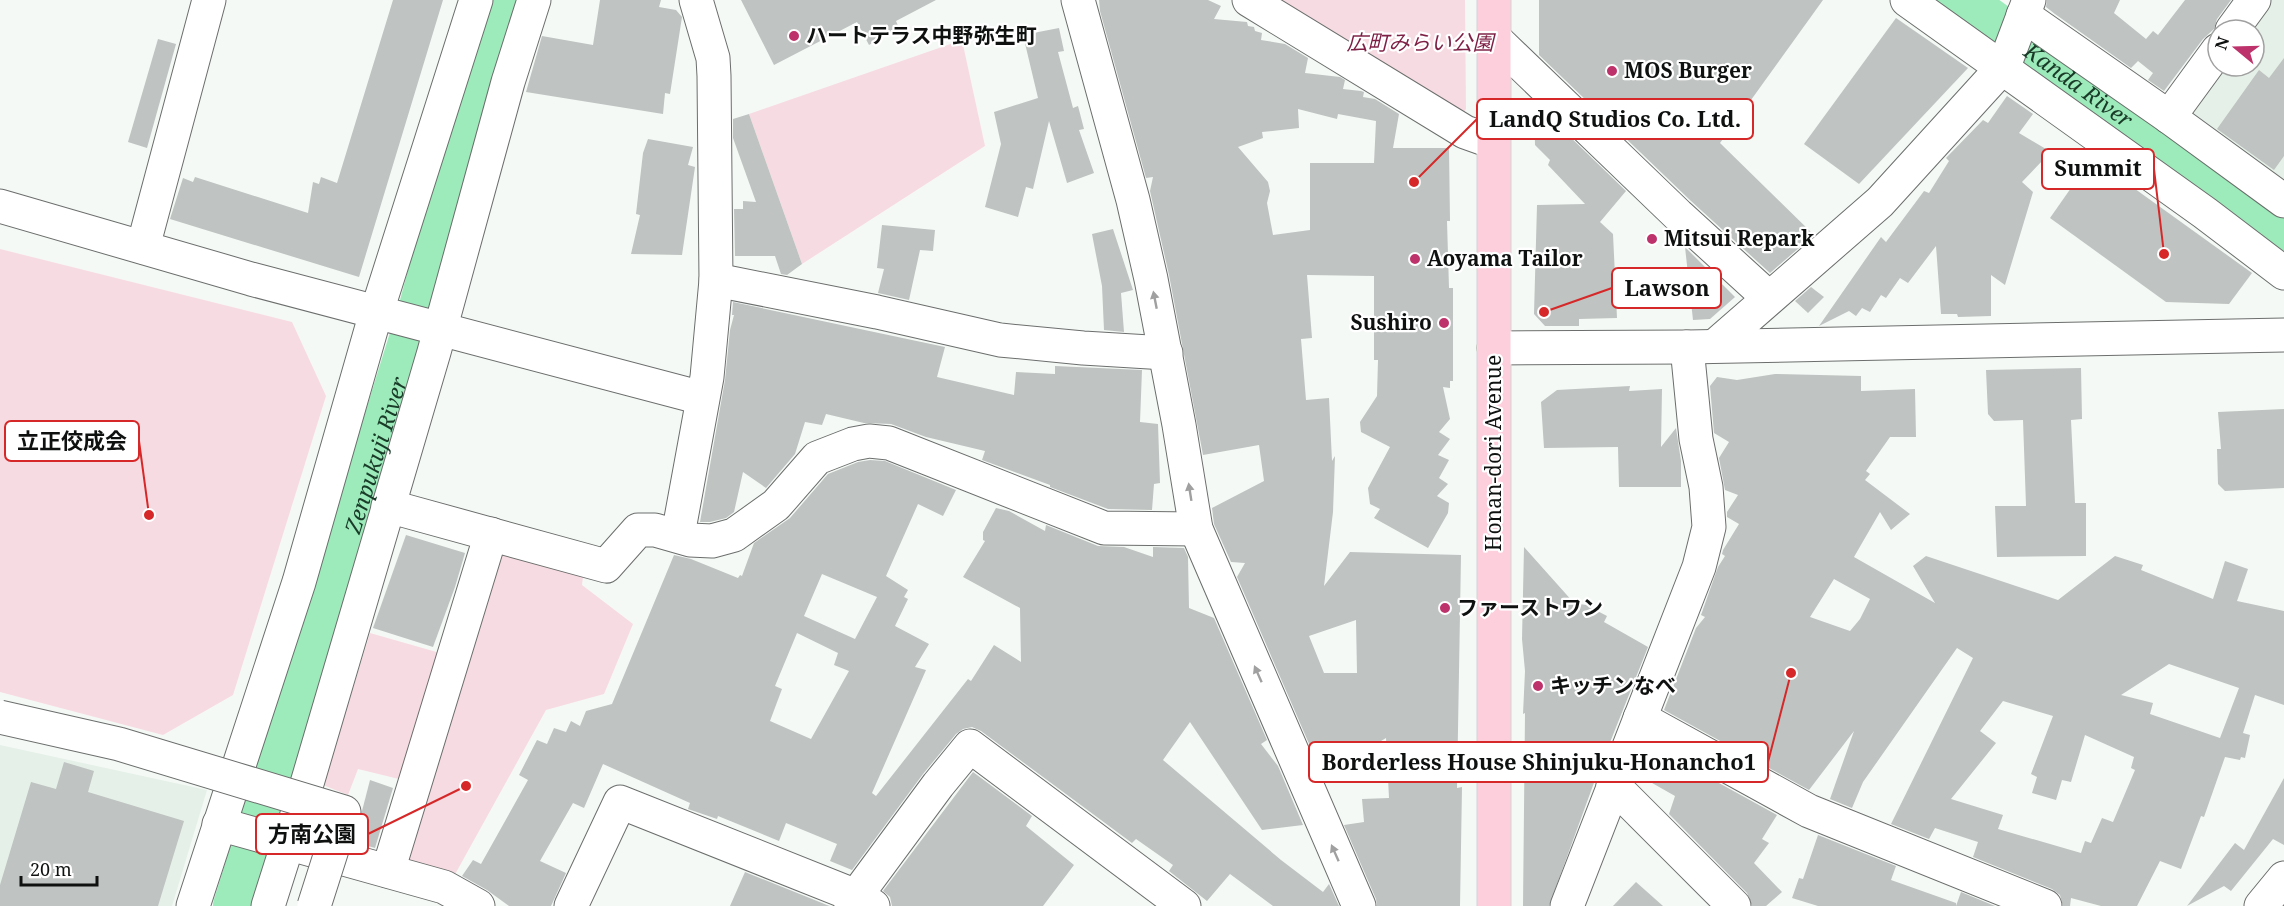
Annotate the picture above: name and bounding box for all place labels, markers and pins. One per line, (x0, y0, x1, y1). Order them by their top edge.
place label: ハートテラス中野弥生町 (806, 21, 1037, 49)
marker: ハートテラス中野弥生町 (787, 29, 801, 43)
place label: MOS Burger (1624, 56, 1752, 84)
marker: MOS Burger (1605, 64, 1619, 78)
callout: LandQ Studios Co. Ltd. (1477, 99, 1753, 139)
callout: Summit (2042, 149, 2154, 189)
place label: Mitsui Repark (1664, 224, 1815, 252)
marker: Mitsui Repark (1645, 232, 1659, 246)
place label: Aoyama Tailor (1427, 244, 1583, 272)
marker: Aoyama Tailor (1408, 252, 1422, 266)
callout: Lawson (1612, 268, 1721, 308)
place label: Sushiro (1350, 308, 1432, 336)
marker: Sushiro (1437, 316, 1451, 330)
callout: 立正佼成会 (5, 421, 139, 461)
place label: ファーストワン (1457, 593, 1603, 621)
marker: ファーストワン (1438, 601, 1452, 615)
place label: キッチンなべ (1550, 671, 1676, 699)
marker: キッチンなべ (1531, 679, 1545, 693)
callout: Borderless House Shinjuku-Honancho1 (1309, 742, 1768, 782)
callout: 方南公園 (256, 814, 368, 854)

